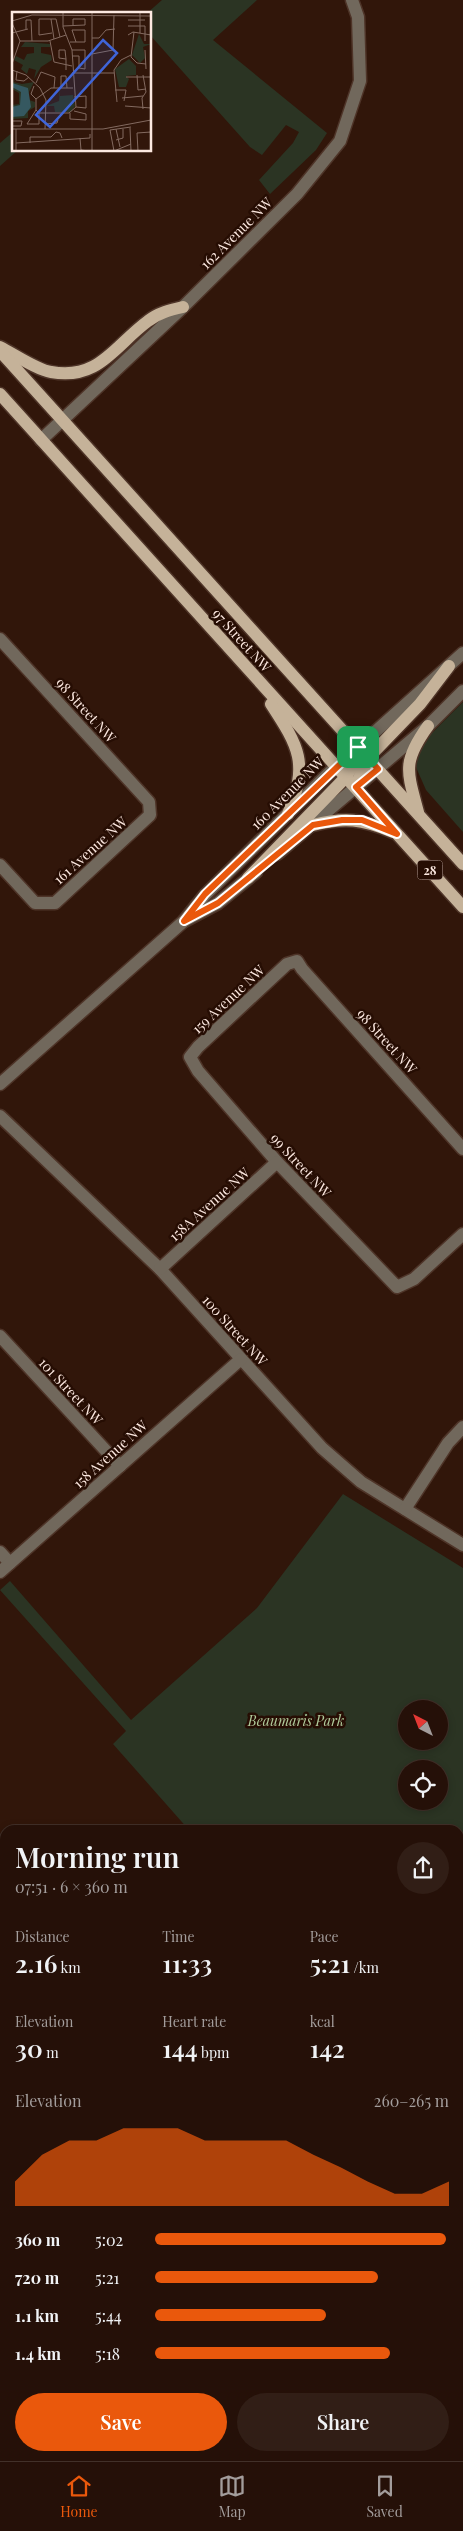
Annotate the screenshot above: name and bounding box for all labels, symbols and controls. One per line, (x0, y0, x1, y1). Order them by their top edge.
inset map (12, 12, 151, 151)
street label: 162 Avenue NW (196, 193, 276, 273)
street label: 97 Street NW (208, 604, 276, 676)
street label: 98 Street NW (52, 673, 120, 747)
pin (337, 726, 379, 768)
icon: arrive (344, 733, 372, 761)
street label: 160 Avenue NW (246, 752, 328, 834)
street label: 161 Avenue NW (49, 812, 131, 888)
road number: 28 (418, 860, 442, 880)
street label: 159 Avenue NW (187, 960, 269, 1038)
street label: 98 Street NW (353, 1004, 421, 1078)
street label: 99 Street NW (266, 1129, 336, 1201)
street label: 158A Avenue NW (165, 1163, 254, 1245)
street label: 100 Street NW (198, 1291, 272, 1370)
street label: 101 Street NW (35, 1353, 107, 1429)
street label: 158 Avenue NW (69, 1415, 151, 1492)
north arrow (398, 1700, 448, 1750)
map controls (398, 1700, 448, 1810)
park label: Beaumaris Park (247, 1711, 344, 1730)
button: locate (398, 1760, 448, 1810)
text: Morning run (15, 1838, 179, 1875)
button: share (397, 1842, 449, 1894)
text: 07:51 · 6 × 360 m (15, 1876, 128, 1897)
text: Distance (15, 1927, 70, 1946)
text: Time (162, 1927, 195, 1946)
text: Pace (310, 1927, 339, 1946)
text: 2.16 (15, 1946, 57, 1979)
text: 11:33 (162, 1946, 212, 1979)
text: 5:21 (310, 1946, 350, 1979)
text: km (57, 1958, 81, 1977)
text: /km (350, 1958, 379, 1977)
text: Elevation (15, 2012, 73, 2031)
text: Heart rate (162, 2012, 226, 2031)
text: kcal (310, 2012, 335, 2031)
text: 30 (15, 2031, 43, 2064)
text: 144 (162, 2031, 198, 2064)
text: 142 (310, 2031, 345, 2064)
text: m (43, 2043, 59, 2062)
text: bpm (198, 2043, 230, 2062)
text: Elevation (15, 2090, 82, 2111)
text: 260–265 m (374, 2090, 449, 2111)
text: 360 m (15, 2229, 60, 2250)
text: 5:02 (95, 2229, 123, 2250)
text: 720 m (15, 2267, 59, 2288)
text: 5:21 (95, 2267, 119, 2288)
text: 1.1 km (15, 2305, 59, 2326)
text: 5:44 (95, 2305, 122, 2326)
text: 1.4 km (15, 2343, 61, 2364)
text: 5:18 (95, 2343, 120, 2364)
button: Save (15, 2393, 227, 2451)
button: Share (237, 2393, 449, 2451)
tab: Home (60, 2472, 98, 2521)
tab: Map (218, 2472, 246, 2521)
tab: Saved (366, 2472, 403, 2521)

